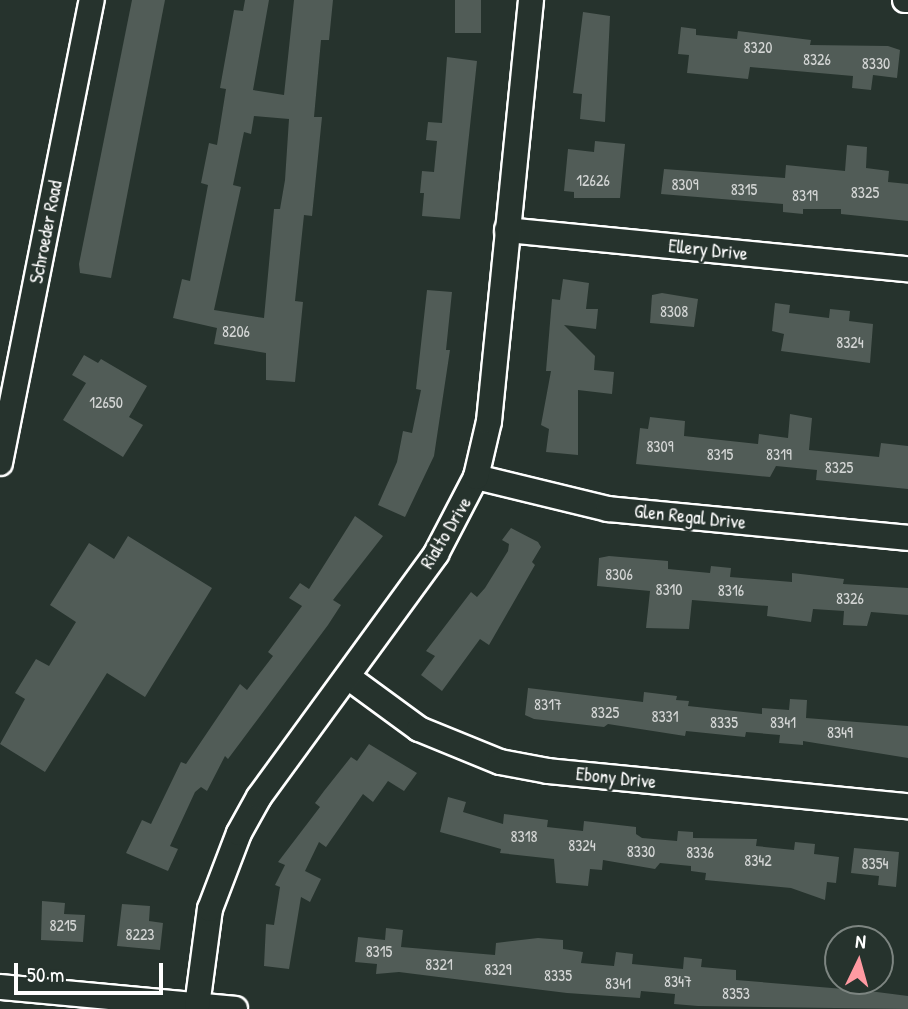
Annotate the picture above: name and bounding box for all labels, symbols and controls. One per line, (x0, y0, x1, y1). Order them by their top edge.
house number: 8320 (744, 37, 772, 57)
house number: 8326 (803, 49, 831, 69)
house number: 8330 (862, 53, 890, 73)
house number: 12626 (576, 170, 610, 190)
house number: 8309 (671, 174, 699, 194)
street label: Schroeder Road (25, 179, 67, 285)
house number: 8315 (731, 179, 757, 199)
house number: 8325 (851, 182, 879, 202)
house number: 8319 (792, 185, 818, 205)
street label: Ellery Drive (667, 235, 749, 265)
house number: 8308 (660, 301, 688, 321)
house number: 8206 (222, 321, 250, 341)
house number: 8324 (836, 332, 864, 352)
house number: 12650 (89, 392, 123, 412)
house number: 8309 (646, 436, 674, 456)
house number: 8315 (707, 444, 733, 464)
house number: 8319 (766, 444, 792, 464)
house number: 8325 (825, 457, 853, 477)
street label: Rialto Drive (416, 493, 476, 573)
street label: Glen Regal Drive (633, 500, 747, 534)
house number: 8306 (605, 564, 633, 584)
house number: 8310 (655, 579, 683, 599)
house number: 8316 (718, 580, 744, 600)
house number: 8326 (836, 588, 864, 608)
house number: 8317 (534, 694, 562, 714)
house number: 8325 (591, 702, 619, 722)
house number: 8331 (651, 706, 679, 726)
house number: 8335 (710, 712, 738, 732)
house number: 8341 (770, 712, 796, 732)
house number: 8349 (827, 722, 853, 742)
street label: Ebony Drive (575, 762, 657, 794)
house number: 8318 (511, 826, 537, 846)
house number: 8324 (568, 835, 596, 855)
house number: 8330 (627, 841, 655, 861)
house number: 8336 (686, 842, 714, 862)
house number: 8342 (744, 850, 772, 870)
house number: 8354 (862, 853, 888, 873)
house number: 8215 (50, 915, 76, 935)
house number: 8223 (125, 924, 155, 944)
north arrow (824, 925, 894, 995)
text: N (854, 928, 867, 954)
house number: 8315 (366, 941, 392, 961)
scale bar (18, 950, 166, 994)
house number: 8321 (425, 954, 453, 974)
house number: 8329 (484, 959, 512, 979)
text: 50 m (27, 960, 64, 989)
house number: 8335 (544, 965, 572, 985)
house number: 8347 (664, 971, 692, 991)
house number: 8341 (605, 973, 631, 993)
house number: 8353 (722, 983, 750, 1003)

